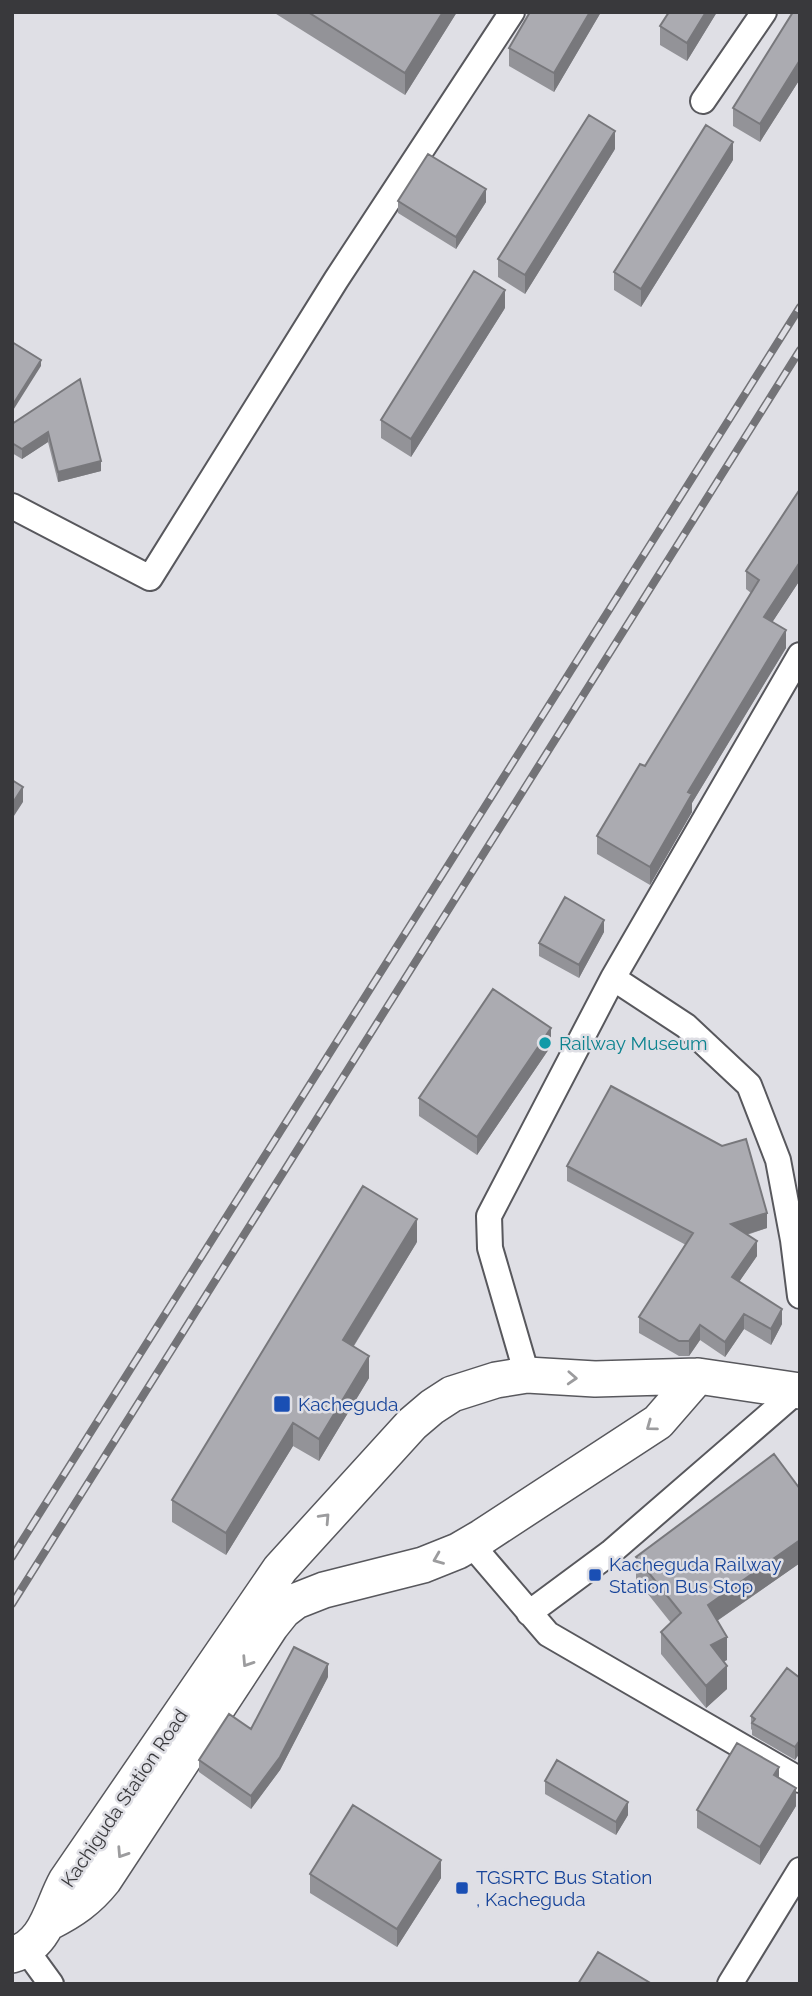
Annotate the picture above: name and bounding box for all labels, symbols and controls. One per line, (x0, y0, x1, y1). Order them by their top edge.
place label: Railway Museum (559, 1032, 708, 1054)
marker: Railway Museum (537, 1035, 553, 1051)
one-way arrow (567, 1370, 578, 1385)
place label: Kacheguda (298, 1393, 398, 1415)
marker: Kacheguda (272, 1394, 292, 1414)
one-way arrow (646, 1417, 659, 1430)
one-way arrow (317, 1513, 329, 1526)
one-way arrow (433, 1551, 445, 1565)
place label: Kacheguda Railway Station Bus Stop (609, 1553, 781, 1597)
marker: Kacheguda Railway Station Bus Stop (587, 1567, 603, 1583)
one-way arrow (242, 1655, 255, 1668)
street label: Kachiguda Station Road (56, 1705, 192, 1891)
one-way arrow (117, 1845, 130, 1858)
place label: TGSRTC Bus Station , Kacheguda (476, 1866, 652, 1910)
marker: TGSRTC Bus Station , Kacheguda (454, 1880, 470, 1896)

